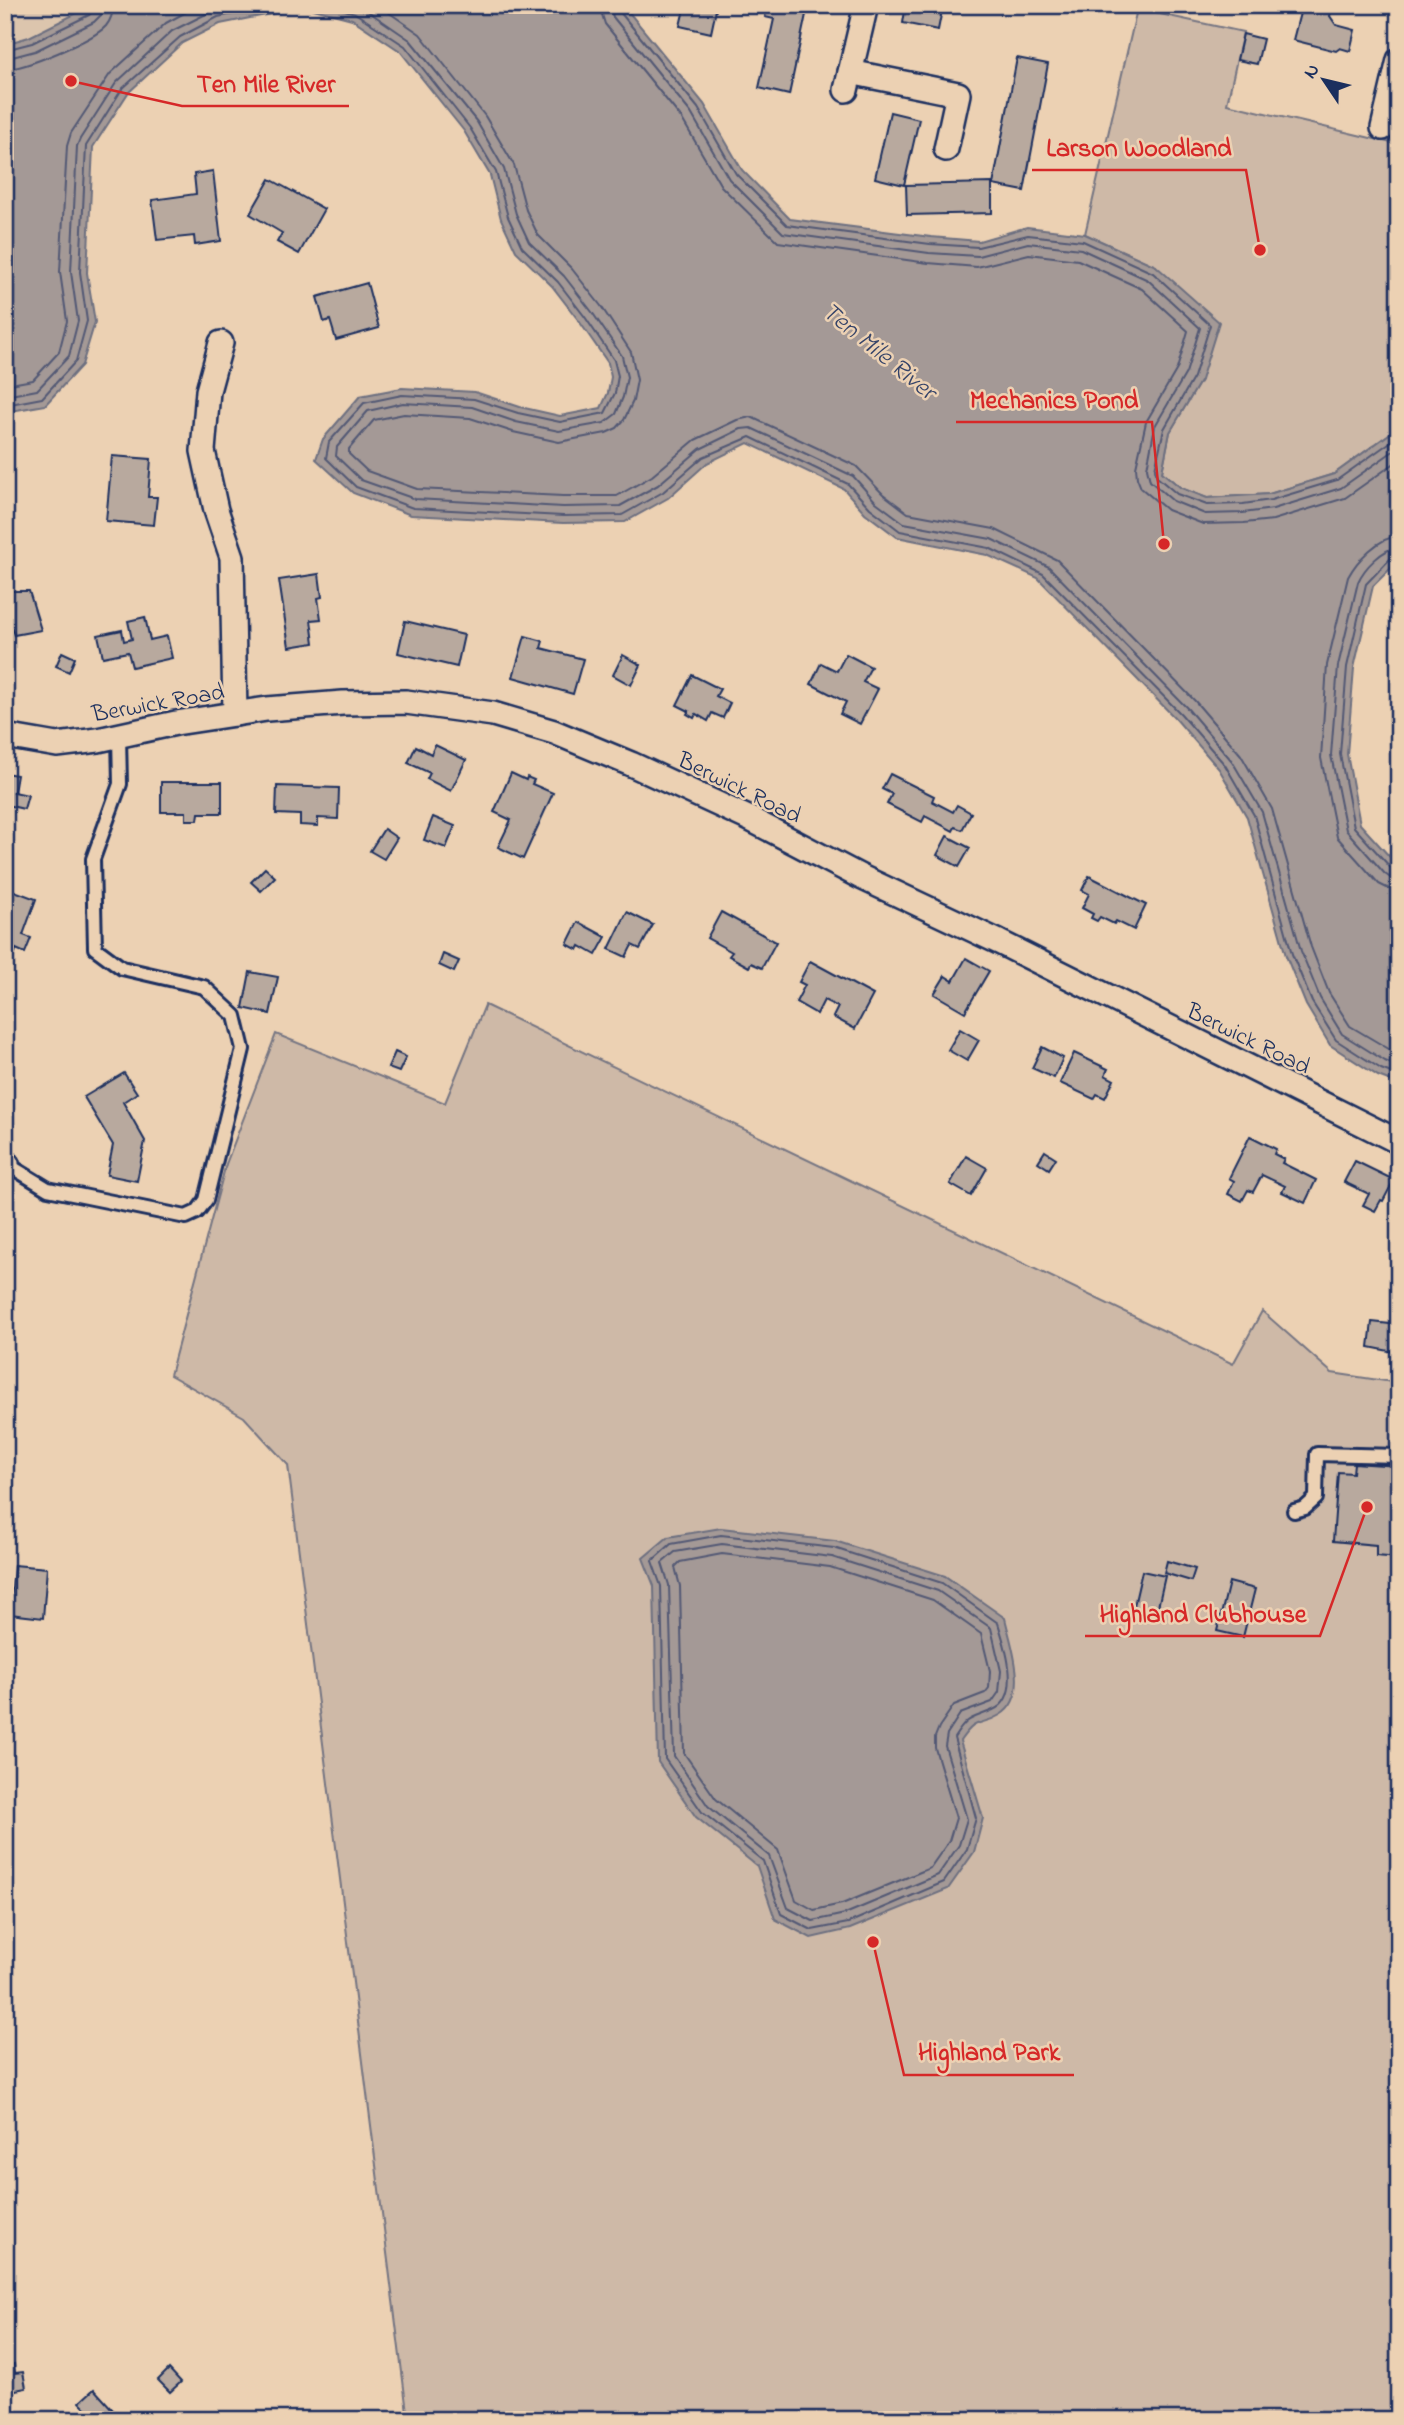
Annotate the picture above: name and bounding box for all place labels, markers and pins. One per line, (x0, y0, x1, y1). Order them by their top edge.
callout: Ten Mile River (182, 59, 349, 106)
callout: Larson Woodland (1032, 123, 1246, 170)
callout: Mechanics Pond (956, 375, 1152, 422)
callout: Highland Clubhouse (1085, 1589, 1320, 1636)
callout: Highland Park (904, 2028, 1074, 2075)

